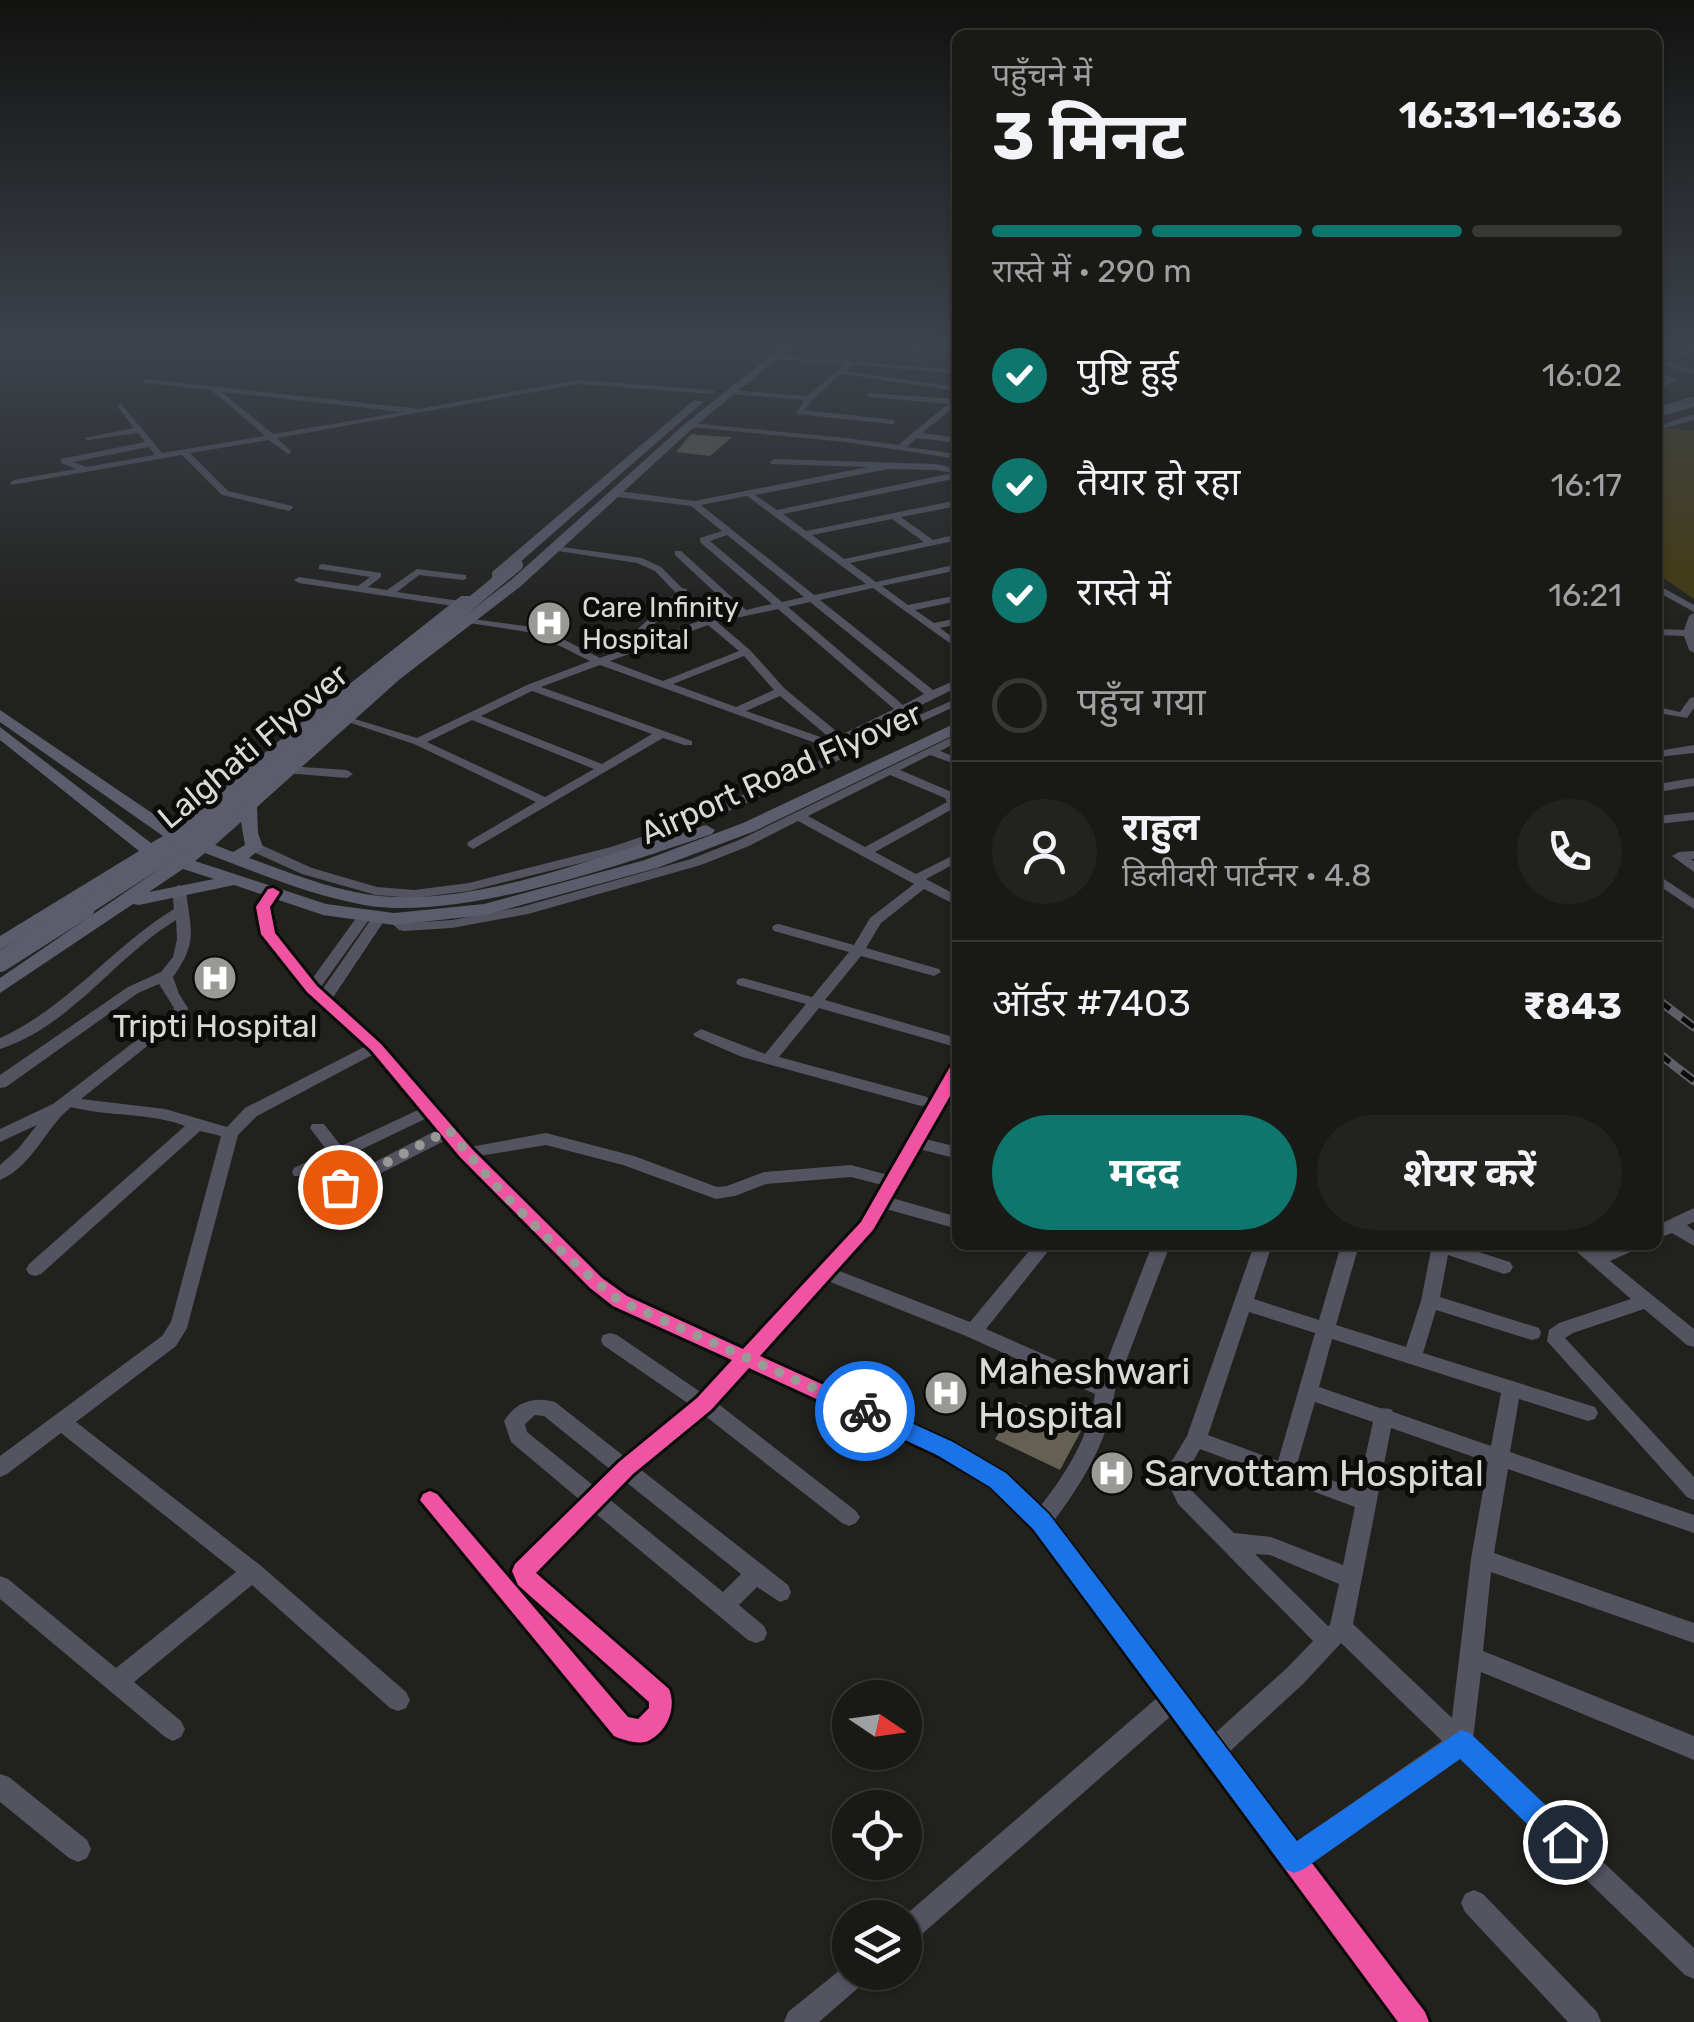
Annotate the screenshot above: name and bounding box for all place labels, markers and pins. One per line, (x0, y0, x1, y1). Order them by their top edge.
place label: Care Infinity Hospital (582, 591, 739, 656)
hospital icon: Care Infinity Hospital (526, 600, 572, 646)
hospital icon: Tripti Hospital (192, 955, 238, 1001)
place label: Tripti Hospital (112, 1007, 318, 1045)
pin (298, 1145, 383, 1230)
place label: Maheshwari Hospital (978, 1348, 1190, 1438)
hospital icon: Maheshwari Hospital (923, 1370, 969, 1416)
hospital icon: Sarvottam Hospital (1089, 1450, 1135, 1496)
place label: Sarvottam Hospital (1144, 1450, 1484, 1496)
pin (1523, 1800, 1608, 1885)

